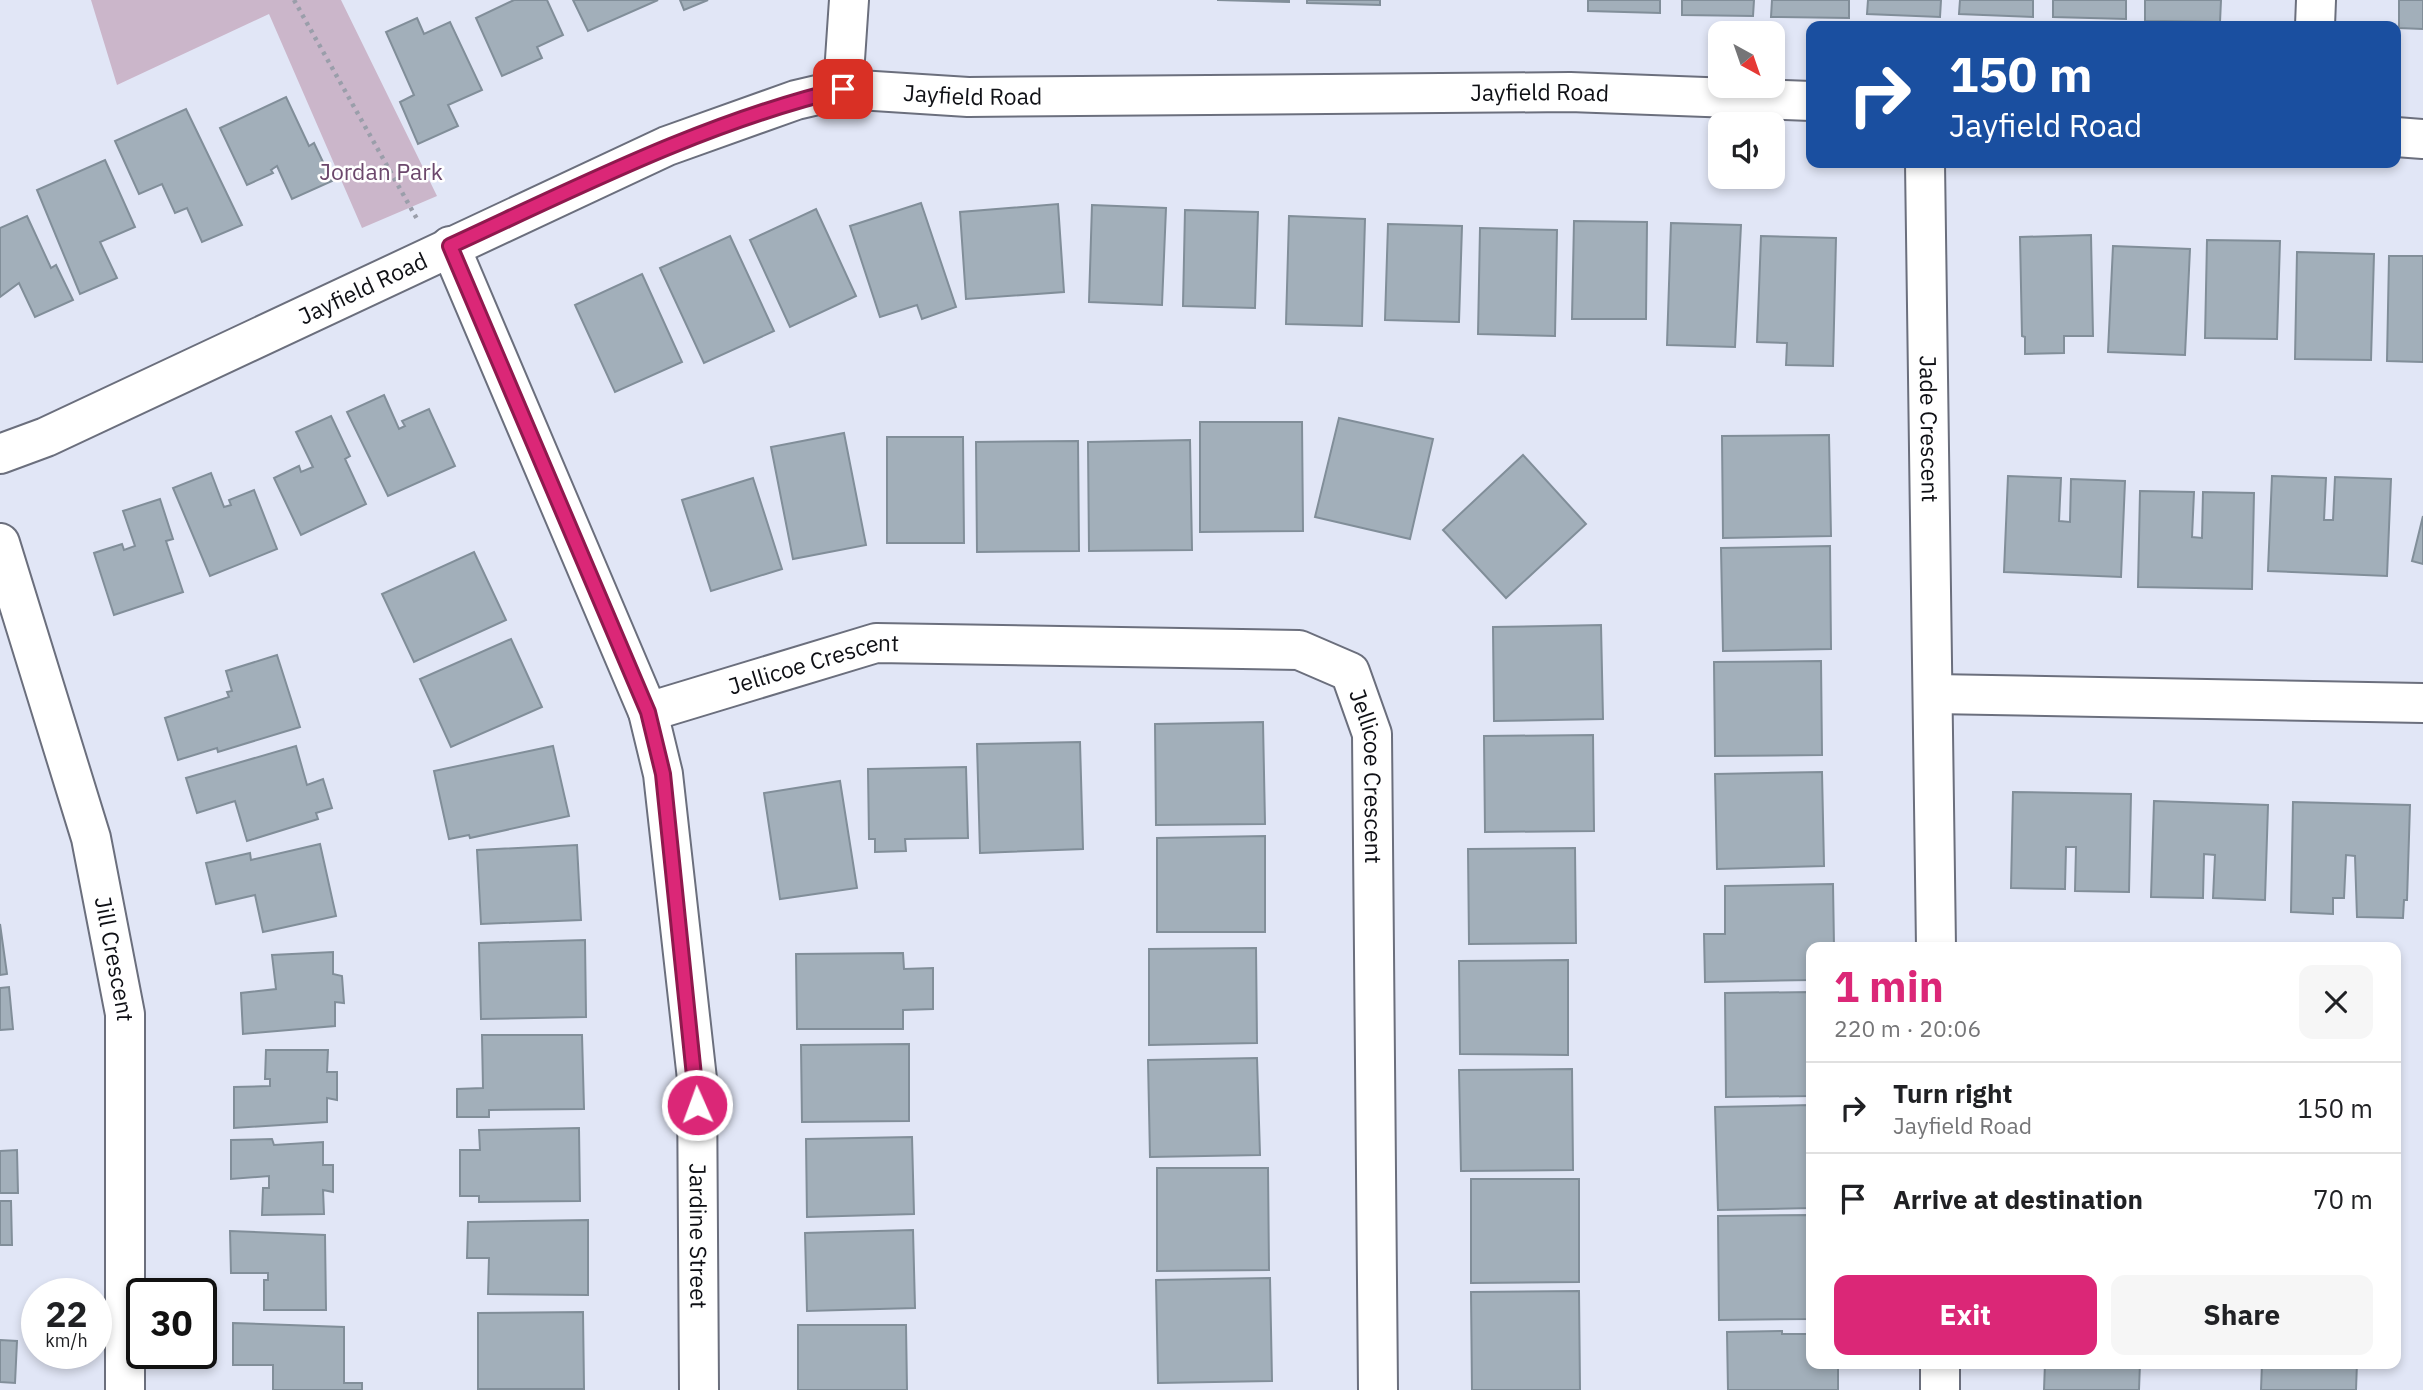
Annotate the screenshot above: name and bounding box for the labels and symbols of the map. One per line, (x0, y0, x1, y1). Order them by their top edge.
north arrow (1708, 21, 1785, 98)
pin (813, 59, 873, 119)
street label: Jayfield Road (1470, 76, 1610, 107)
street label: Jayfield Road (902, 77, 1042, 111)
park label: Jordan Park (319, 156, 443, 186)
street label: Jayfield Road (293, 245, 432, 331)
street label: Jade Crescent (1914, 355, 1946, 503)
street label: Jellicoe Crescent (724, 627, 899, 701)
street label: Jellicoe Crescent (1343, 684, 1389, 864)
street label: Jill Crescent (89, 894, 141, 1022)
position arrow (660, 1068, 734, 1142)
street label: Jardine Street (684, 1163, 714, 1309)
speed limit sign: 30 (126, 1278, 217, 1369)

